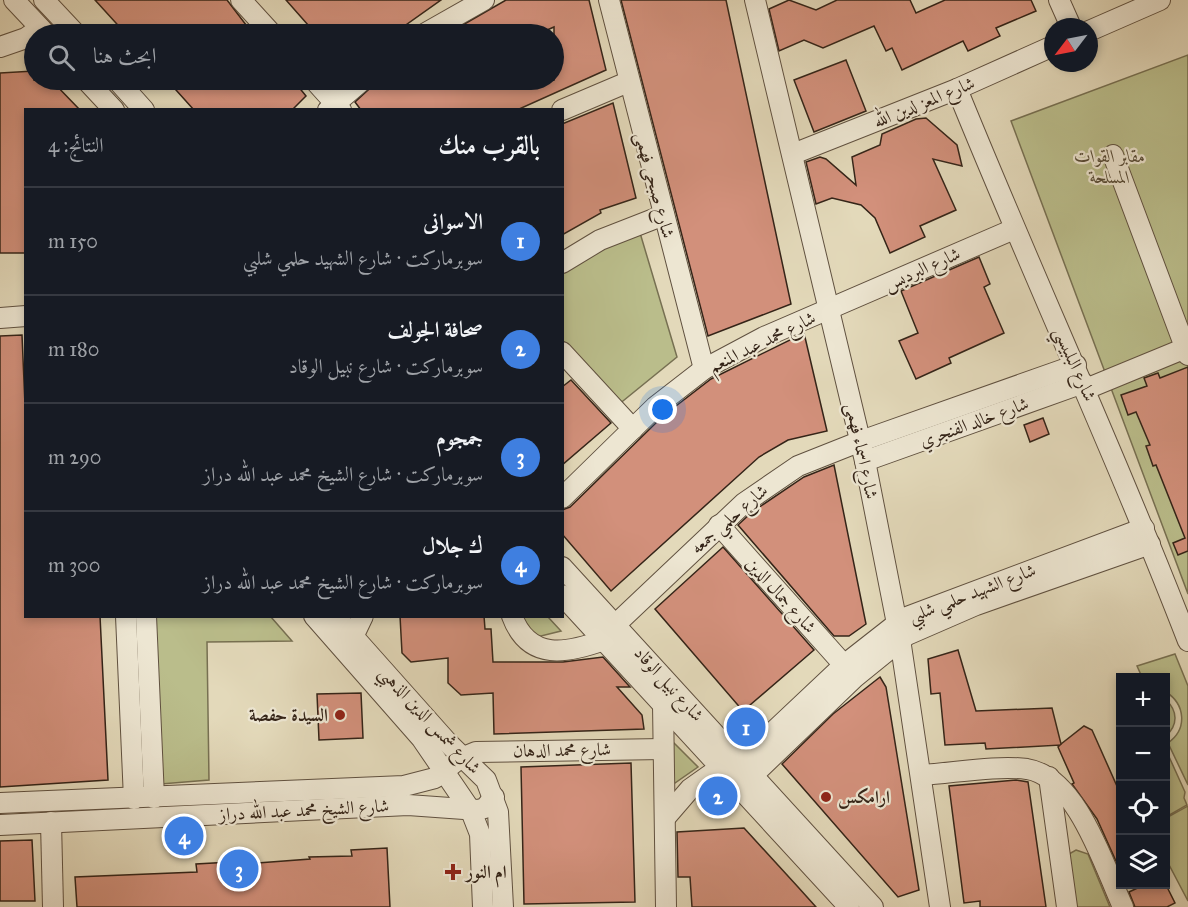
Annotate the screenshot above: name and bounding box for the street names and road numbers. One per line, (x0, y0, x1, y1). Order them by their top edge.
street label: شارع المعز لدين الله (869, 69, 979, 136)
street label: شارع صبحى فهمى (626, 130, 680, 241)
street label: شارع البرديس (880, 242, 965, 299)
street label: شارع محمد عبد المنعم (705, 307, 822, 383)
street label: شارع البلبيسي (1043, 323, 1101, 407)
street label: شارع خالد الفنجري (916, 392, 1033, 456)
street label: شارع اسماء فهمى (837, 401, 883, 502)
street label: شارع حلمي جمعه (686, 479, 776, 563)
street label: شارع جمال الدين (738, 552, 821, 640)
street label: شارع الشهيد حلمي شلبي (905, 559, 1041, 633)
street label: شارع نبيل الوقاد (627, 642, 708, 729)
street label: شارع شمس الدين الذهبي (370, 662, 486, 783)
street label: شارع محمد الدهان (513, 738, 611, 766)
street label: شارع الشيخ محمد عبد الله دراز (216, 792, 390, 831)

